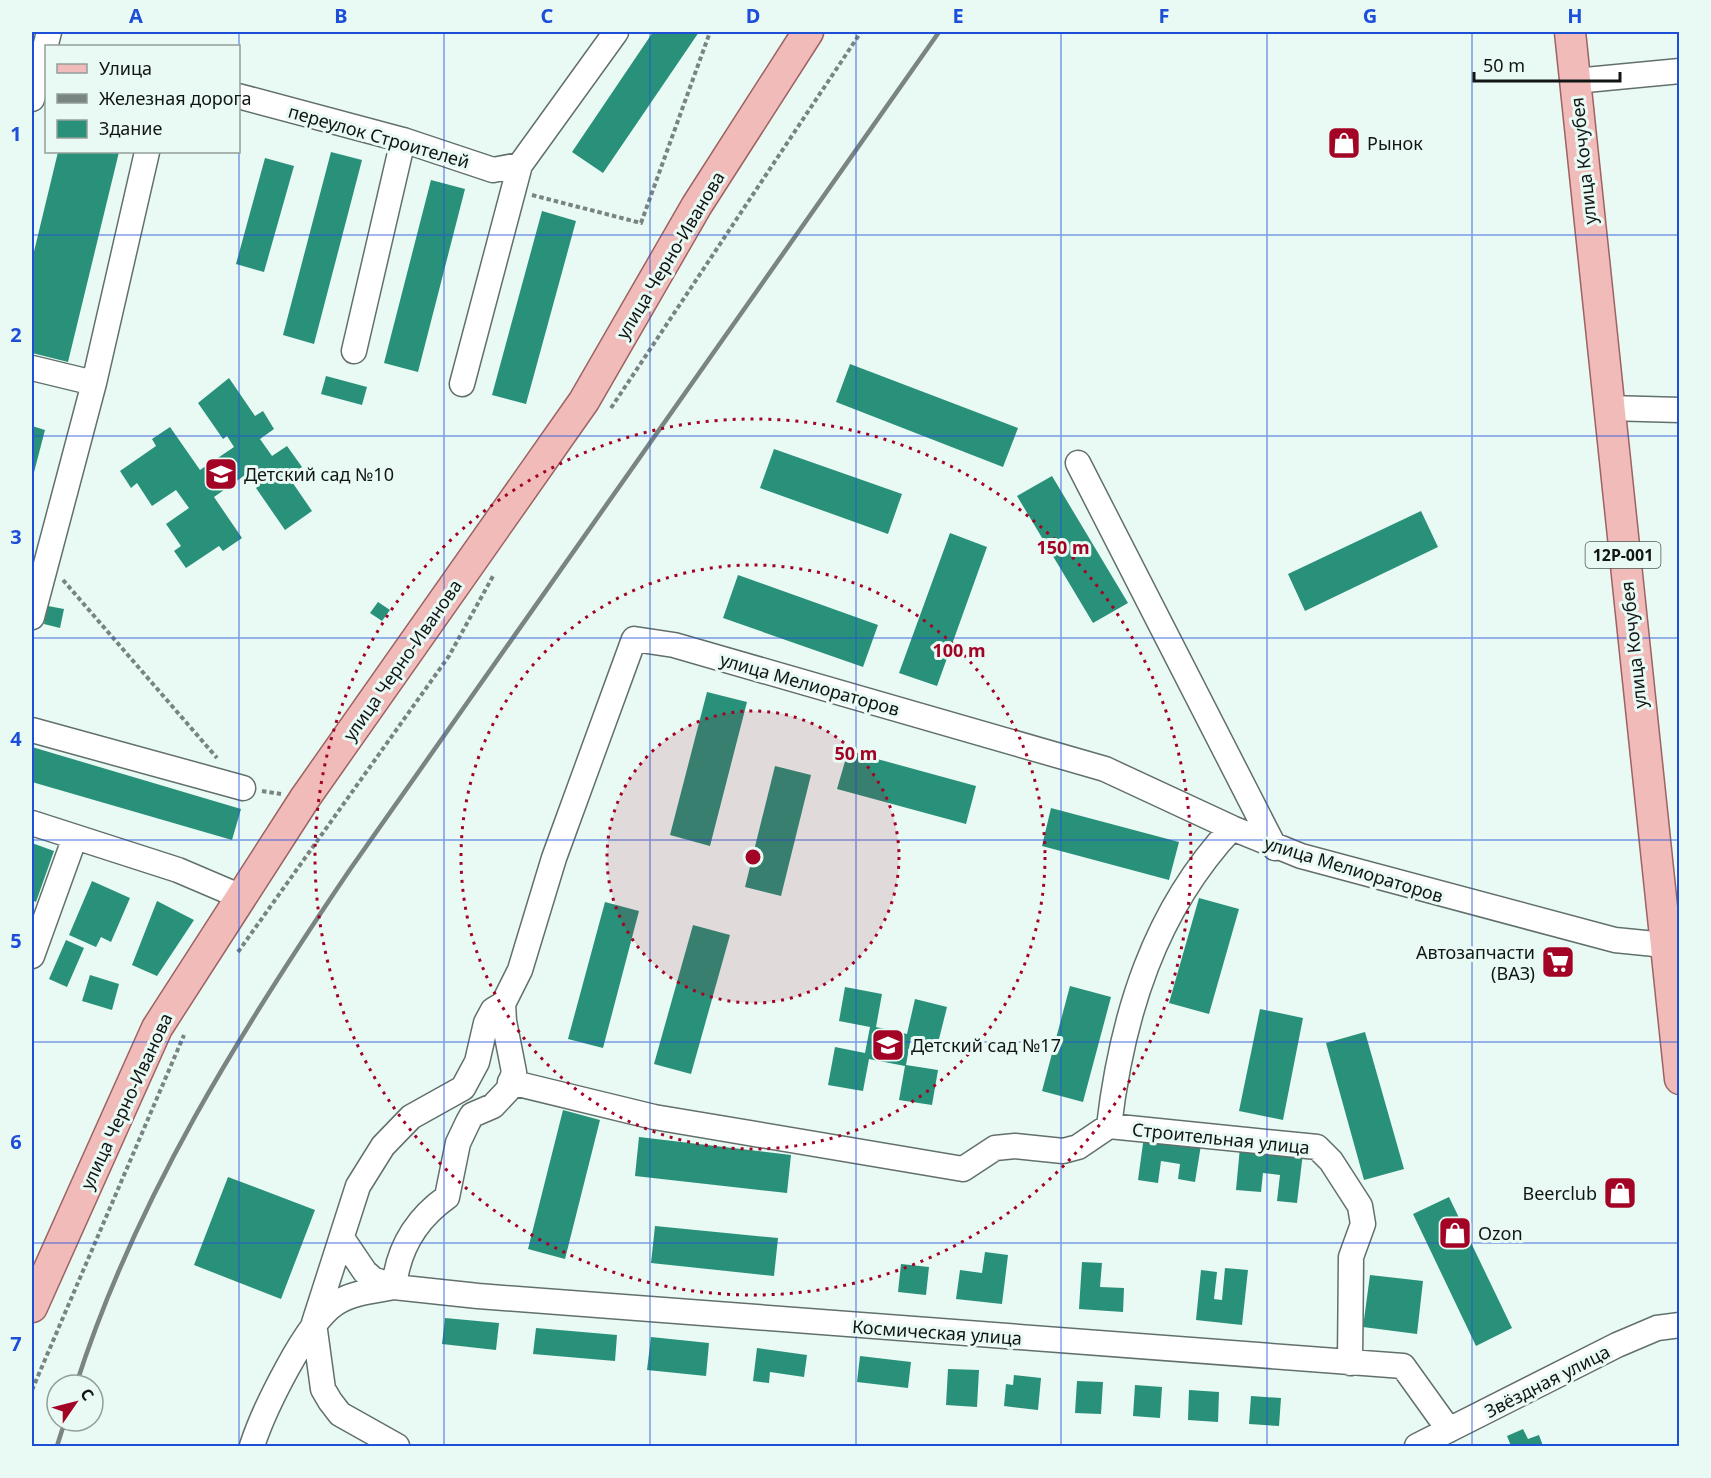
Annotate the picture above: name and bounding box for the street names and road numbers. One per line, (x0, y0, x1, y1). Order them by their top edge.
street label: улица Кочубея (1564, 96, 1602, 226)
street label: переулок Строителей (286, 99, 472, 173)
street label: улица Черно-Иванова (610, 167, 730, 343)
road number: 12Р-001 (1586, 542, 1660, 568)
street label: улица Черно-Иванова (337, 575, 467, 745)
street label: улица Кочубея (1614, 580, 1652, 710)
street label: улица Мелиораторов (717, 647, 903, 721)
street label: улица Мелиораторов (1262, 830, 1446, 908)
street label: улица Черно-Иванова (75, 1009, 177, 1193)
street label: Строительная улица (1131, 1117, 1311, 1159)
street label: Космическая улица (851, 1314, 1023, 1350)
street label: Звёздная улица (1480, 1339, 1614, 1423)

